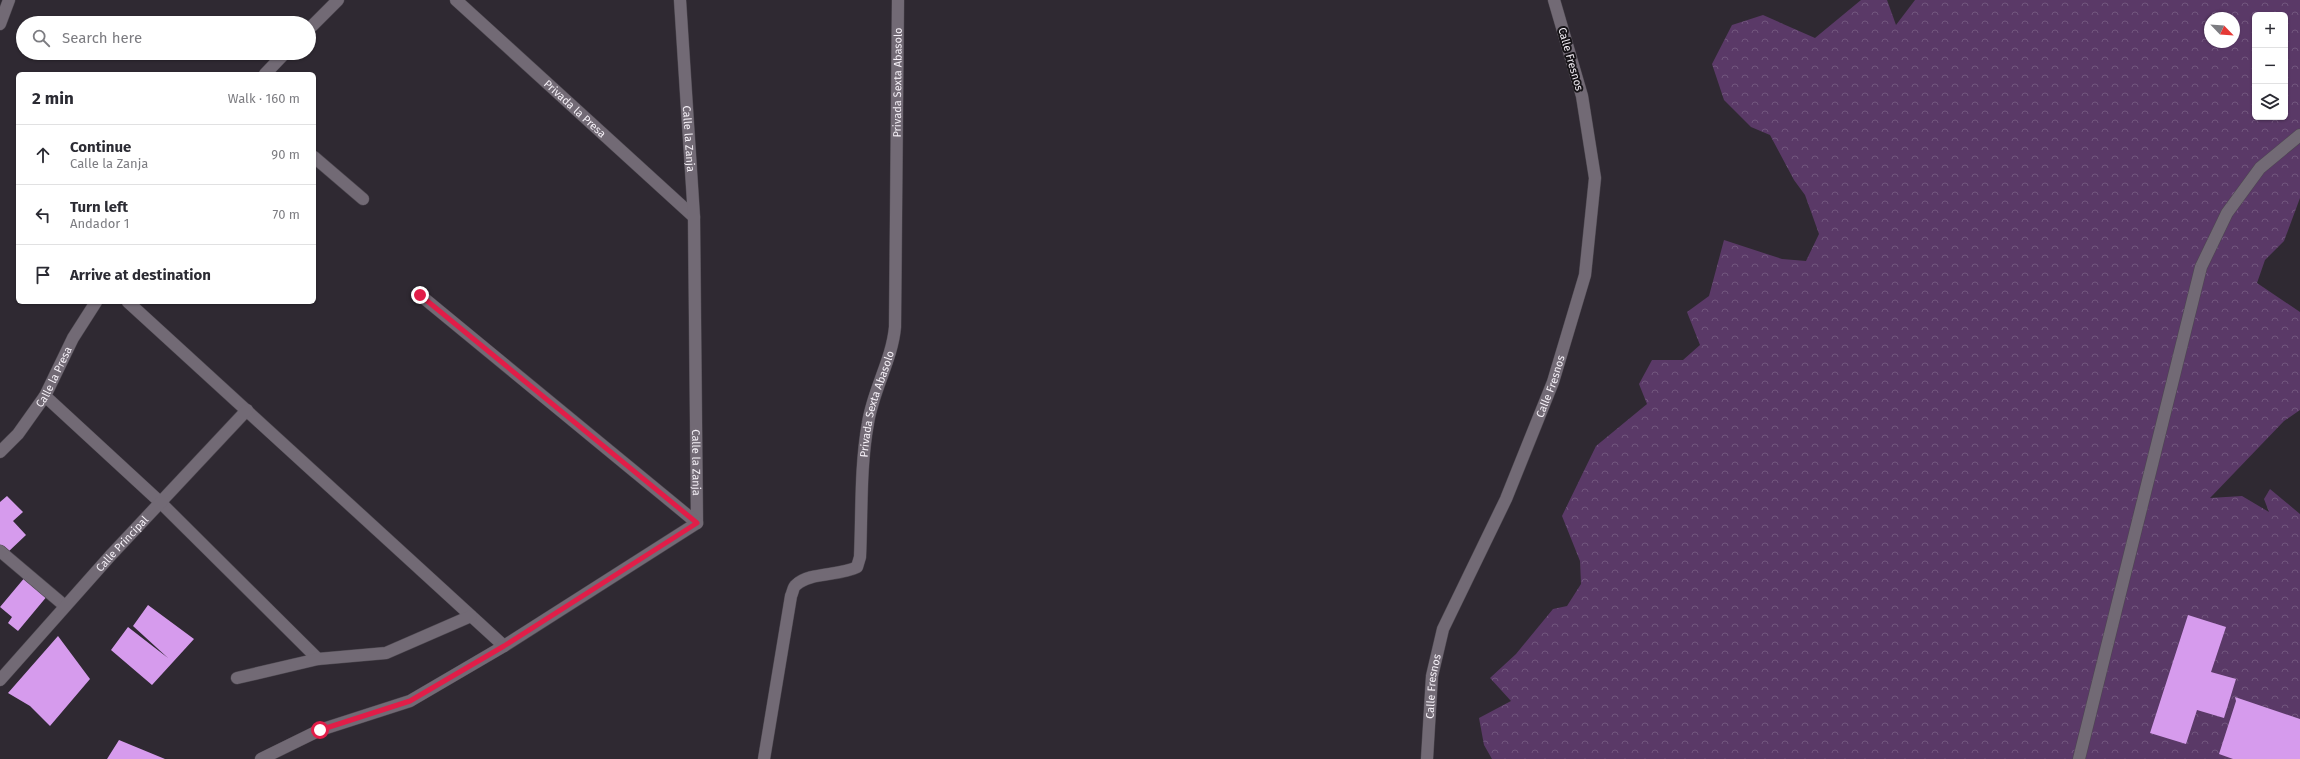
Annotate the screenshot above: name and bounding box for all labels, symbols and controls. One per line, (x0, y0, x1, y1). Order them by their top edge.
north arrow (2204, 12, 2240, 48)
map controls (2252, 12, 2288, 120)
button: + (2252, 12, 2288, 48)
search box (16, 16, 316, 60)
street label: Calle Fresnos (1555, 26, 1586, 92)
icon: search (30, 27, 52, 49)
street label: Privada Sexta Abasolo (891, 27, 905, 138)
text: Search here (62, 29, 142, 47)
button: − (2252, 48, 2288, 84)
street label: Privada la Presa (541, 77, 608, 140)
button: layers (2252, 84, 2288, 120)
text: 2 min (32, 88, 74, 109)
text: Walk · 160 m (228, 91, 300, 106)
street label: Calle la Zanja (680, 105, 697, 172)
text: Continue (70, 138, 131, 156)
icon: ahead (32, 144, 54, 166)
text: 90 m (271, 147, 300, 162)
text: Calle la Zanja (70, 156, 148, 171)
text: Turn left (70, 198, 128, 216)
icon: left (32, 204, 54, 226)
text: 70 m (273, 207, 300, 222)
text: Andador 1 (70, 216, 129, 231)
icon: arrive (32, 264, 54, 286)
text: Arrive at destination (70, 266, 211, 284)
route end (411, 286, 429, 304)
street label: Calle la Presa (33, 345, 75, 410)
street label: Privada Sexta Abasolo (858, 349, 897, 458)
street label: Calle Fresnos (1533, 354, 1568, 420)
street label: Calle la Zanja (689, 429, 703, 496)
street label: Calle Principal (93, 513, 151, 574)
street label: Calle Fresnos (1423, 653, 1444, 719)
route start (311, 721, 329, 739)

